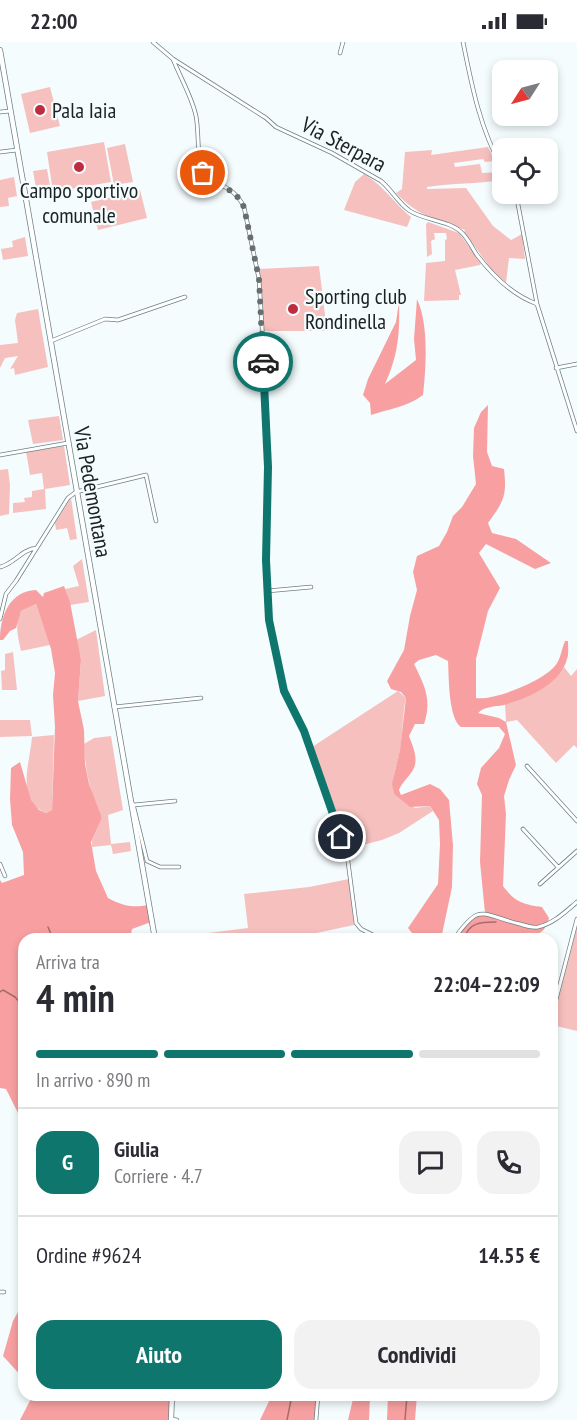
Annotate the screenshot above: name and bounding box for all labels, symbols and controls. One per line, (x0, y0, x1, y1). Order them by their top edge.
text: 22:00 (30, 7, 78, 35)
north arrow (492, 60, 558, 126)
map controls (492, 60, 558, 204)
place label: Pala Iaia (52, 96, 116, 124)
marker: Pala Iaia (33, 103, 47, 117)
street label: Via Sterpara (296, 110, 391, 178)
button: locate (492, 138, 558, 204)
pin (177, 147, 228, 198)
icon: bag (186, 156, 219, 189)
marker: Campo sportivo comunale (72, 160, 86, 174)
place label: Campo sportivo comunale (20, 176, 138, 229)
place label: Sporting club Rondinella (305, 282, 407, 335)
marker: Sporting club Rondinella (286, 302, 300, 316)
courier (233, 332, 293, 392)
icon: car (247, 346, 280, 379)
street label: Via Pedemontana (68, 423, 118, 560)
pin (315, 811, 366, 862)
icon: home (324, 820, 357, 853)
text: Arriva tra (36, 949, 100, 975)
text: 22:04–22:09 (433, 970, 540, 998)
text: 4 min (36, 972, 115, 1023)
text: In arrivo · 890 m (36, 1067, 150, 1093)
button: chat (399, 1131, 462, 1194)
button: phone (477, 1131, 540, 1194)
text: Giulia (114, 1135, 159, 1163)
text: G (62, 1148, 73, 1176)
text: Corriere · 4.7 (114, 1163, 203, 1189)
text: Ordine #9624 (36, 1241, 141, 1269)
text: 14.55 € (478, 1241, 540, 1269)
button: Aiuto (36, 1320, 282, 1389)
button: Condividi (294, 1320, 540, 1389)

